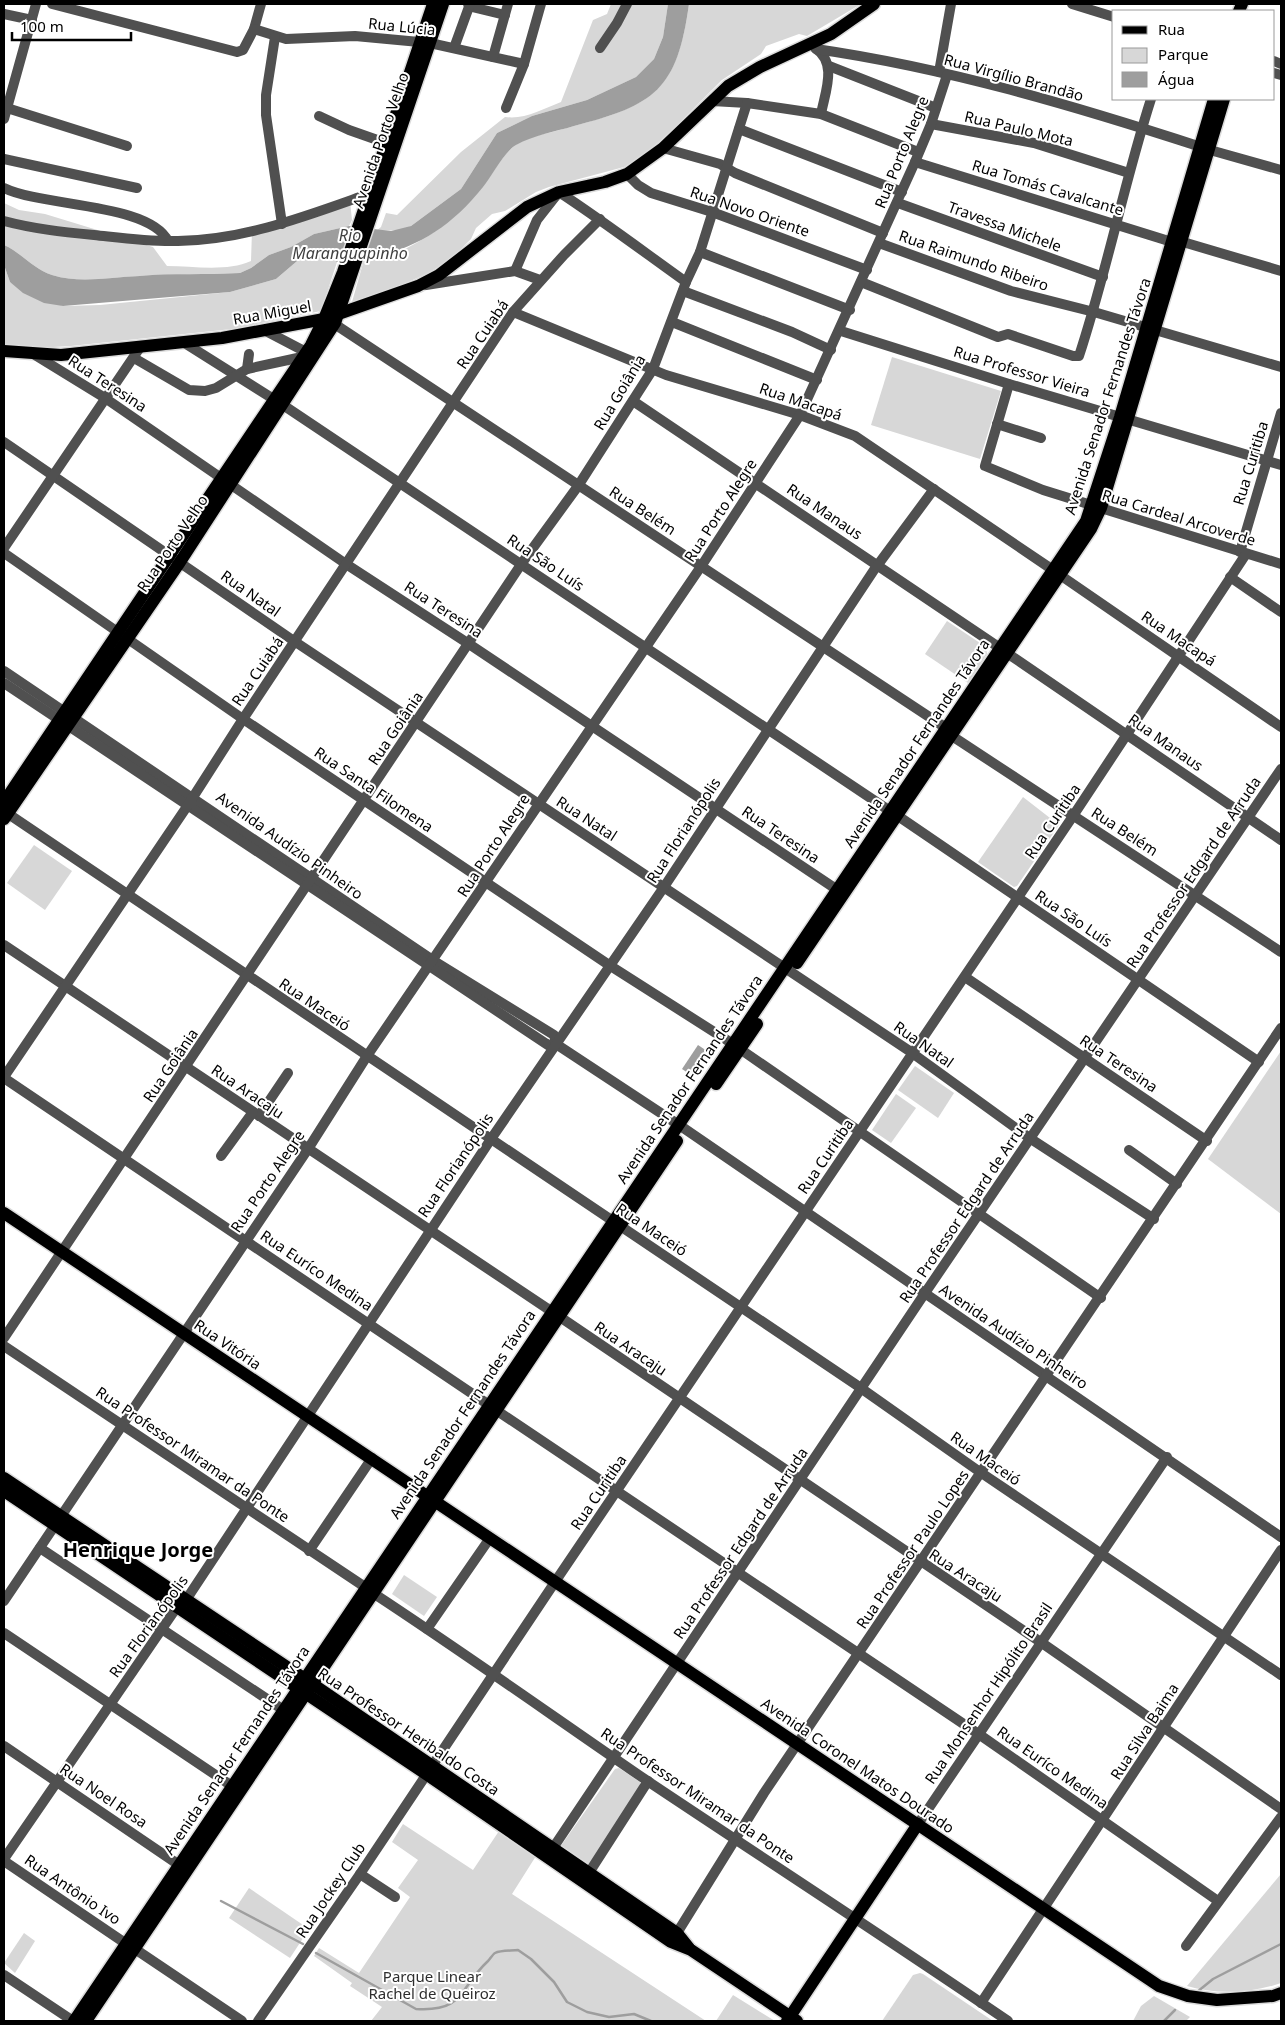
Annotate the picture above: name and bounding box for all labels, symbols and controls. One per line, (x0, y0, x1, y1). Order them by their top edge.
scale bar (12, 10, 131, 42)
legend (1112, 10, 1275, 100)
street label: Rua Lúcia (367, 13, 437, 39)
text: 100 m (20, 16, 64, 36)
text: Rua (1158, 19, 1185, 39)
text: Parque (1158, 44, 1208, 64)
street label: Rua Virgílio Brandão (942, 49, 1086, 105)
street label: Avenida Porto Velho (347, 69, 413, 211)
text: Água (1158, 69, 1195, 89)
street label: Rua Porto Alegre (869, 93, 933, 211)
street label: Rua Paulo Mota (963, 106, 1075, 150)
street label: Rua Tomás Cavalcante (970, 154, 1126, 220)
street label: Rua Novo Oriente (688, 181, 812, 241)
street label: Travessa Michele (945, 196, 1065, 256)
water label: Rio Maranguapinho (292, 224, 408, 264)
street label: Rua Raimundo Ribeiro (897, 225, 1051, 295)
street label: Avenida Senador Fernandes Távora (1059, 275, 1155, 517)
street label: Rua Miguel (231, 295, 313, 329)
street label: Rua Cuiabá (451, 295, 513, 373)
street label: Rua Professor Vieira (951, 341, 1093, 401)
street label: Rua Teresina (65, 350, 151, 416)
street label: Rua Goiânia (589, 351, 649, 433)
street label: Rua Macapá (757, 378, 845, 424)
street label: Rua Curitiba (1228, 419, 1272, 507)
street label: Rua Porto Alegre (679, 455, 761, 565)
street label: Rua Manaus (783, 478, 867, 544)
street label: Rua Belém (606, 481, 680, 539)
street label: Rua Cardeal Arcoverde (1100, 484, 1258, 550)
street label: Rua Porto Velho (132, 491, 212, 595)
street label: Rua São Luís (504, 529, 588, 595)
street label: Rua Natal (217, 565, 285, 621)
street label: Rua Teresina (401, 576, 487, 642)
street label: Rua Macapá (1138, 606, 1220, 670)
street label: Rua Cuiabá (226, 632, 288, 710)
street label: Avenida Senador Fernandes Távora (838, 635, 994, 851)
street label: Rua Goiânia (363, 687, 427, 769)
street label: Rua Manaus (1125, 709, 1207, 775)
street label: Rua Santa Filomena (311, 742, 437, 836)
street label: Rua Professor Edgard de Arruda (1121, 772, 1265, 972)
street label: Rua Florianópolis (641, 774, 725, 886)
street label: Rua Curitiba (1019, 779, 1085, 863)
street label: Avenida Audízio Pinheiro (213, 787, 367, 903)
street label: Rua Porto Alegre (452, 790, 534, 900)
street label: Rua Natal (553, 791, 621, 845)
street label: Rua Teresina (738, 801, 824, 867)
street label: Rua Belém (1088, 802, 1162, 860)
street label: Rua São Luís (1032, 885, 1116, 951)
street label: Avenida Senador Fernandes Távora (611, 971, 767, 1187)
street label: Rua Maceió (276, 973, 354, 1035)
street label: Rua Natal (890, 1016, 958, 1072)
street label: Rua Goiânia (138, 1024, 202, 1106)
street label: Rua Teresina (1076, 1030, 1162, 1096)
street label: Rua Aracaju (208, 1059, 288, 1123)
street label: Rua Professor Edgard de Arruda (894, 1107, 1038, 1307)
street label: Rua Florianópolis (413, 1109, 497, 1221)
street label: Rua Curitiba (792, 1114, 858, 1198)
street label: Rua Porto Alegre (225, 1126, 309, 1236)
street label: Rua Maceió (613, 1198, 691, 1260)
street label: Rua Euríco Medina (257, 1225, 377, 1315)
street label: Avenida Audízio Pinheiro (936, 1279, 1092, 1393)
street label: Avenida Senador Fernandes Távora (384, 1306, 540, 1522)
street label: Rua Vitória (191, 1314, 265, 1374)
street label: Rua Aracaju (591, 1316, 671, 1380)
street label: Rua Professor Miramar da Ponte (92, 1382, 294, 1526)
street label: Rua Maceió (947, 1426, 1025, 1490)
street label: Rua Professor Edgard de Arruda (668, 1443, 812, 1643)
street label: Rua Curitiba (565, 1450, 631, 1534)
street label: Rua Professor Paulo Lopes (851, 1466, 973, 1632)
district label: Henrique Jorge (63, 1536, 213, 1563)
street label: Rua Aracaju (926, 1544, 1006, 1606)
street label: Rua Florianópolis (104, 1571, 192, 1681)
street label: Rua Monsenhor Hipólito Brasil (920, 1598, 1056, 1788)
street label: Avenida Senador Fernandes Távora (158, 1642, 314, 1858)
street label: Rua Professor Heribaldo Costa (314, 1663, 504, 1799)
street label: Rua Silva Baima (1105, 1679, 1183, 1783)
street label: Avenida Coronel Matos Dourado (758, 1693, 958, 1837)
street label: Rua Euríco Medina (993, 1721, 1113, 1813)
street label: Rua Professor Miramar da Ponte (597, 1723, 799, 1867)
street label: Rua Noel Rosa (56, 1758, 152, 1832)
street label: Rua Jockey Club (291, 1838, 369, 1942)
street label: Rua Antônio Ivo (21, 1849, 125, 1929)
park label: Parque Linear Rachel de Queiroz (368, 1966, 496, 2003)

